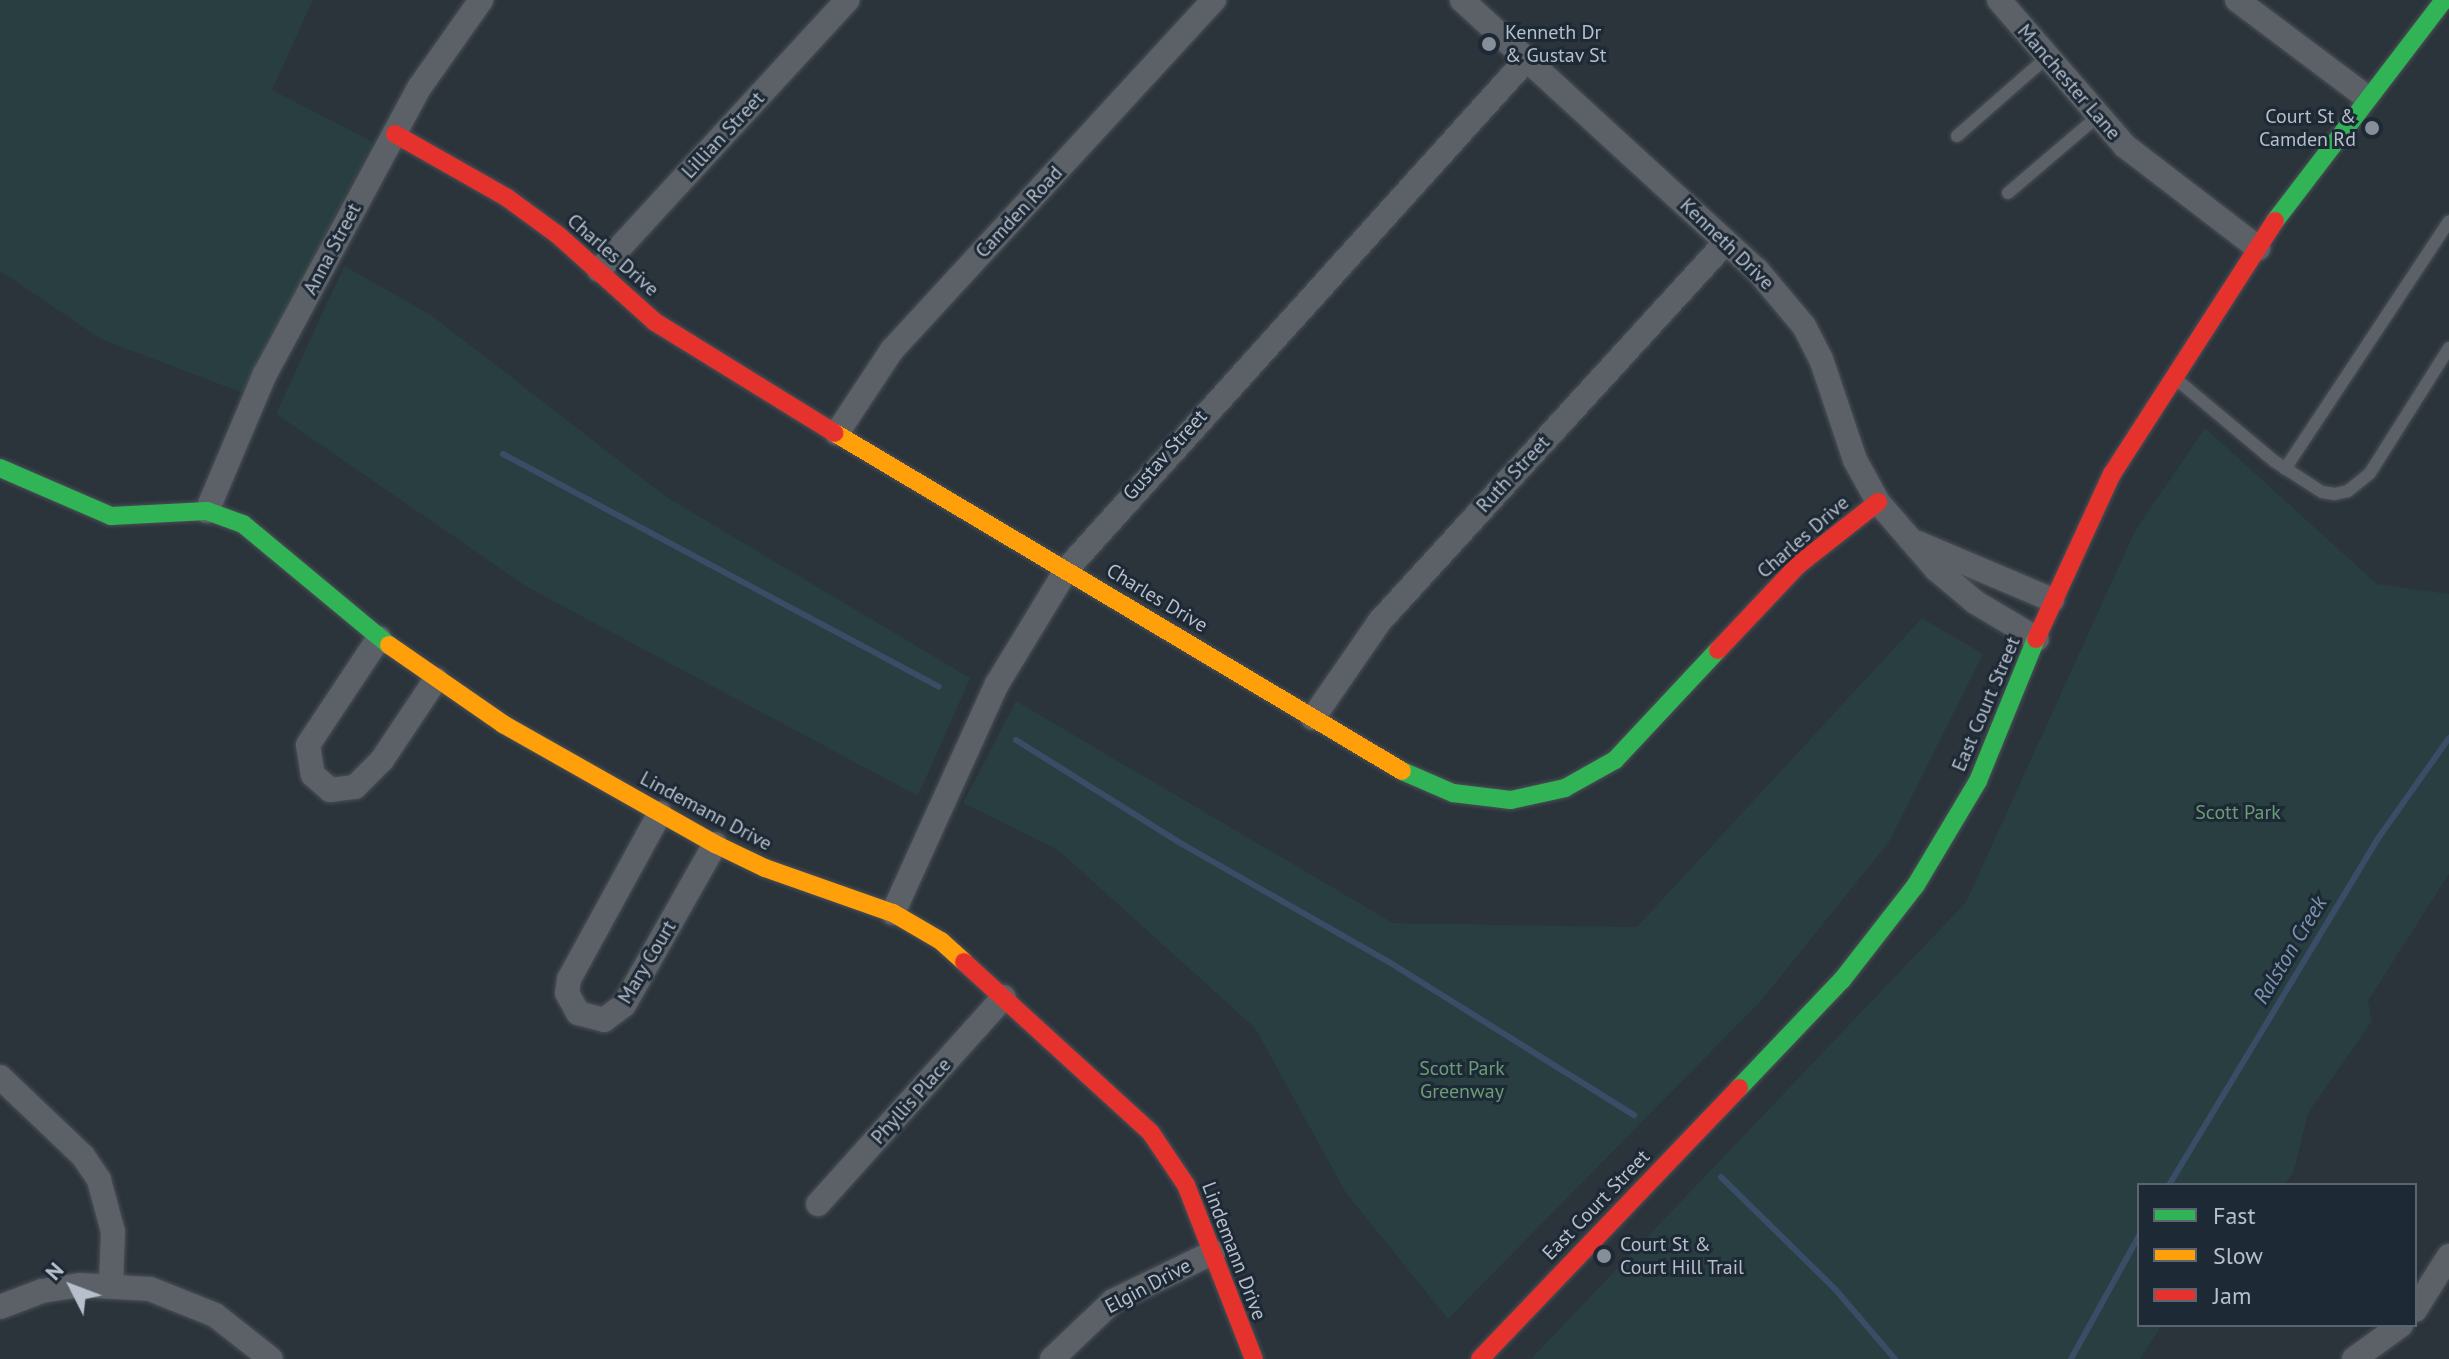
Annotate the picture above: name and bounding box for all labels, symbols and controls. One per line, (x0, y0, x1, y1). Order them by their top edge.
street label: Manchester Lane (2012, 19, 2126, 145)
place label: Kenneth Dr & Gustav St (1505, 20, 1607, 67)
marker: Kenneth Dr & Gustav St (1480, 35, 1498, 53)
street label: Lillian Street (677, 87, 769, 183)
place label: Court St & Camden Rd (2259, 104, 2356, 151)
marker: Court St & Camden Rd (2363, 119, 2381, 137)
street label: Camden Road (970, 161, 1068, 263)
street label: Kenneth Drive (1675, 193, 1779, 295)
street label: Anna Street (298, 199, 366, 299)
street label: Charles Drive (562, 209, 664, 301)
street label: Gustav Street (1118, 405, 1212, 505)
street label: Ruth Street (1471, 430, 1555, 518)
street label: Charles Drive (1752, 491, 1854, 583)
street label: Charles Drive (1102, 558, 1212, 638)
street label: East Court Street (1947, 633, 2025, 775)
street label: Lindemann Drive (636, 766, 776, 856)
park label: Scott Park (2195, 800, 2281, 824)
water label: Ralston Creek (2248, 891, 2332, 1009)
street label: Mary Court (613, 916, 681, 1008)
street label: Phyllis Place (866, 1053, 956, 1149)
park label: Scott Park Greenway (1419, 1057, 1505, 1104)
street label: East Court Street (1537, 1145, 1655, 1265)
street label: Lindemann Drive (1197, 1179, 1271, 1323)
legend (2137, 1183, 2417, 1327)
text: Fast (2213, 1200, 2256, 1231)
place label: Court St & Court Hill Trail (1620, 1232, 1744, 1279)
text: Slow (2213, 1240, 2263, 1271)
north arrow (32, 1247, 112, 1327)
marker: Court St & Court Hill Trail (1595, 1247, 1613, 1265)
street label: Elgin Drive (1101, 1253, 1195, 1319)
text: N (39, 1256, 69, 1286)
text: Jam (2213, 1280, 2251, 1311)

